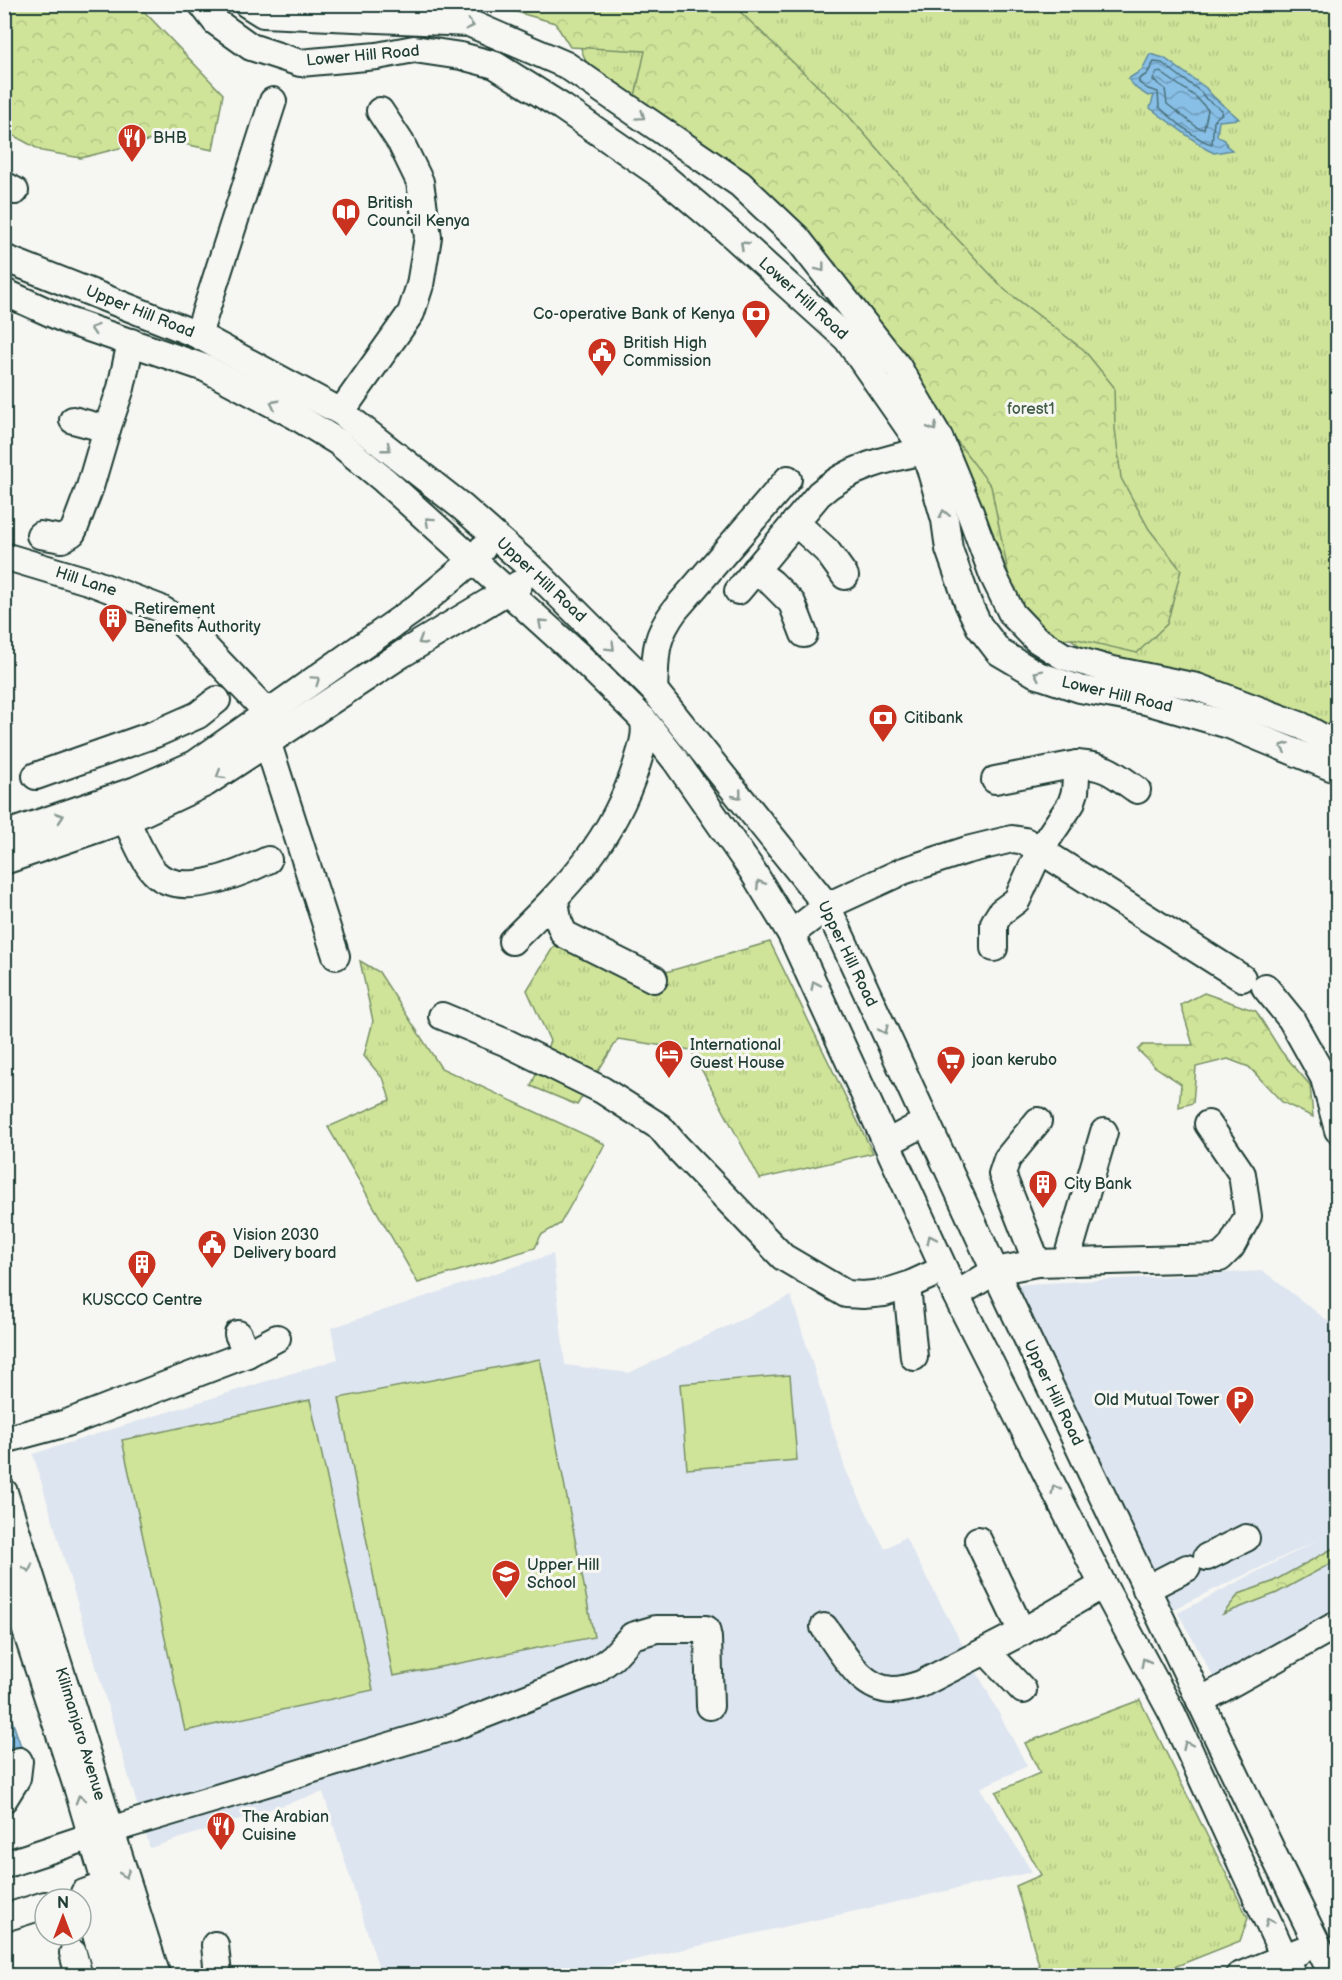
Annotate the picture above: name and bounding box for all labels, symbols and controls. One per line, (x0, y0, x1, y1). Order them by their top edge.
one-way arrow (465, 18, 475, 31)
street label: Lower Hill Road (306, 42, 420, 70)
one-way arrow (635, 109, 646, 120)
restaurant icon: BHB (116, 122, 148, 164)
place label: BHB (153, 129, 187, 148)
place label: British Council Kenya (367, 194, 470, 231)
library icon: British Council Kenya (330, 196, 362, 238)
one-way arrow (740, 242, 751, 253)
street label: Lower Hill Road (754, 254, 852, 344)
one-way arrow (813, 262, 824, 273)
street label: Upper Hill Road (83, 282, 197, 342)
bank icon: Co-operative Bank of Kenya (740, 298, 772, 340)
place label: Co-operative Bank of Kenya (533, 305, 735, 324)
one-way arrow (89, 324, 100, 337)
place label: British High Commission (623, 334, 711, 371)
public building icon: British High Commission (586, 336, 618, 378)
one-way arrow (269, 400, 280, 411)
park label: forest1 (1007, 400, 1055, 419)
one-way arrow (926, 421, 938, 431)
one-way arrow (380, 441, 391, 452)
one-way arrow (938, 510, 951, 520)
one-way arrow (425, 517, 436, 528)
street label: Upper Hill Road (492, 534, 590, 626)
street label: Hill Lane (53, 563, 119, 601)
place label: Retirement Benefits Authority (134, 600, 262, 637)
building icon: Retirement Benefits Authority (97, 602, 129, 644)
one-way arrow (538, 619, 548, 630)
one-way arrow (418, 633, 428, 645)
one-way arrow (604, 640, 615, 651)
one-way arrow (1033, 669, 1044, 681)
street label: Lower Hill Road (1060, 673, 1174, 717)
one-way arrow (309, 676, 320, 687)
bank icon: Citibank (867, 702, 899, 744)
place label: Citibank (904, 709, 963, 728)
one-way arrow (1279, 742, 1290, 754)
one-way arrow (216, 767, 226, 779)
one-way arrow (730, 788, 741, 799)
one-way arrow (54, 811, 65, 824)
one-way arrow (756, 880, 768, 890)
street label: Upper Hill Road (813, 898, 881, 1010)
one-way arrow (810, 981, 822, 992)
one-way arrow (876, 1024, 888, 1035)
place label: International Guest House (690, 1036, 785, 1073)
hotel icon: International Guest House (653, 1038, 685, 1080)
supermarket icon: joan kerubo (935, 1044, 967, 1086)
place label: joan kerubo (971, 1051, 1057, 1070)
building icon: City Bank (1027, 1168, 1059, 1210)
place label: City Bank (1064, 1175, 1132, 1194)
place label: Vision 2030 Delivery board (233, 1226, 337, 1263)
public building icon: Vision 2030 Delivery board (196, 1228, 228, 1270)
one-way arrow (926, 1235, 938, 1246)
building icon: KUSCCO Centre (126, 1248, 158, 1290)
place label: KUSCCO Centre (82, 1291, 203, 1310)
street label: Upper Hill Road (1019, 1337, 1087, 1449)
parking icon: Old Mutual Tower (1224, 1384, 1256, 1426)
place label: Old Mutual Tower (1094, 1391, 1219, 1410)
one-way arrow (1051, 1485, 1062, 1495)
place label: Upper Hill School (527, 1556, 599, 1593)
school or university icon: Upper Hill School (490, 1558, 522, 1600)
one-way arrow (21, 1562, 33, 1573)
one-way arrow (1141, 1658, 1152, 1668)
street label: Kilimanjaro Avenue (51, 1665, 109, 1803)
one-way arrow (1182, 1741, 1194, 1752)
one-way arrow (75, 1794, 87, 1805)
place label: The Arabian Cuisine (242, 1808, 329, 1845)
restaurant icon: The Arabian Cuisine (205, 1810, 237, 1852)
one-way arrow (118, 1868, 130, 1879)
north arrow (33, 1887, 93, 1947)
text: N (57, 1894, 69, 1913)
one-way arrow (1264, 1918, 1276, 1929)

